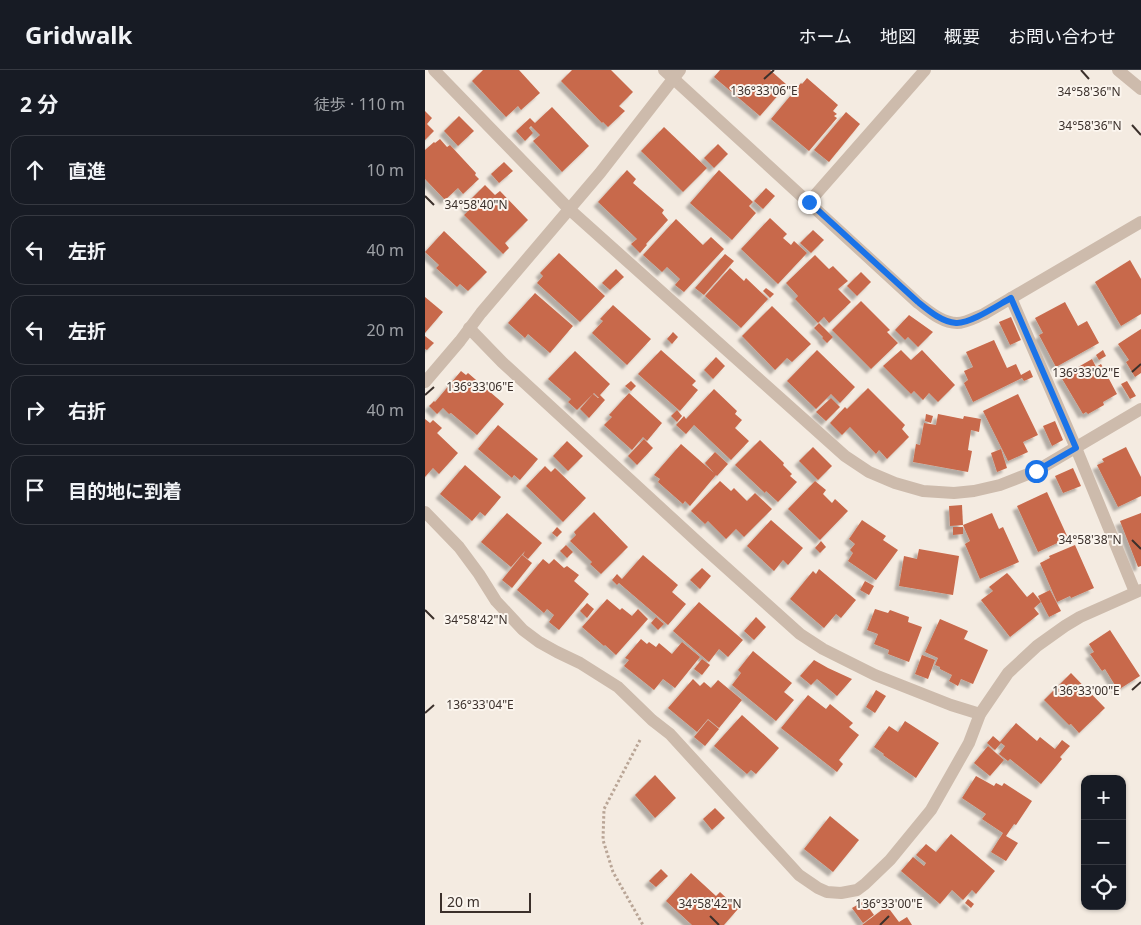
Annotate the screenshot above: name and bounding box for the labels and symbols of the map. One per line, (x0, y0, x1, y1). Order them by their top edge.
text: 136°33'06"E (730, 82, 798, 99)
text: 34°58'36"N (1057, 83, 1121, 100)
text: 34°58'36"N (1058, 117, 1122, 134)
route end (798, 191, 821, 214)
text: 34°58'40"N (444, 196, 508, 213)
text: 136°33'02"E (1052, 364, 1120, 381)
text: 136°33'06"E (446, 378, 514, 395)
route start (1025, 460, 1048, 483)
text: 34°58'38"N (1058, 531, 1122, 548)
text: 34°58'42"N (444, 611, 508, 628)
text: 136°33'00"E (1052, 682, 1120, 699)
text: 136°33'04"E (446, 696, 514, 713)
scale bar (440, 890, 531, 913)
text: 34°58'42"N (678, 895, 742, 912)
text: 136°33'00"E (855, 895, 923, 912)

